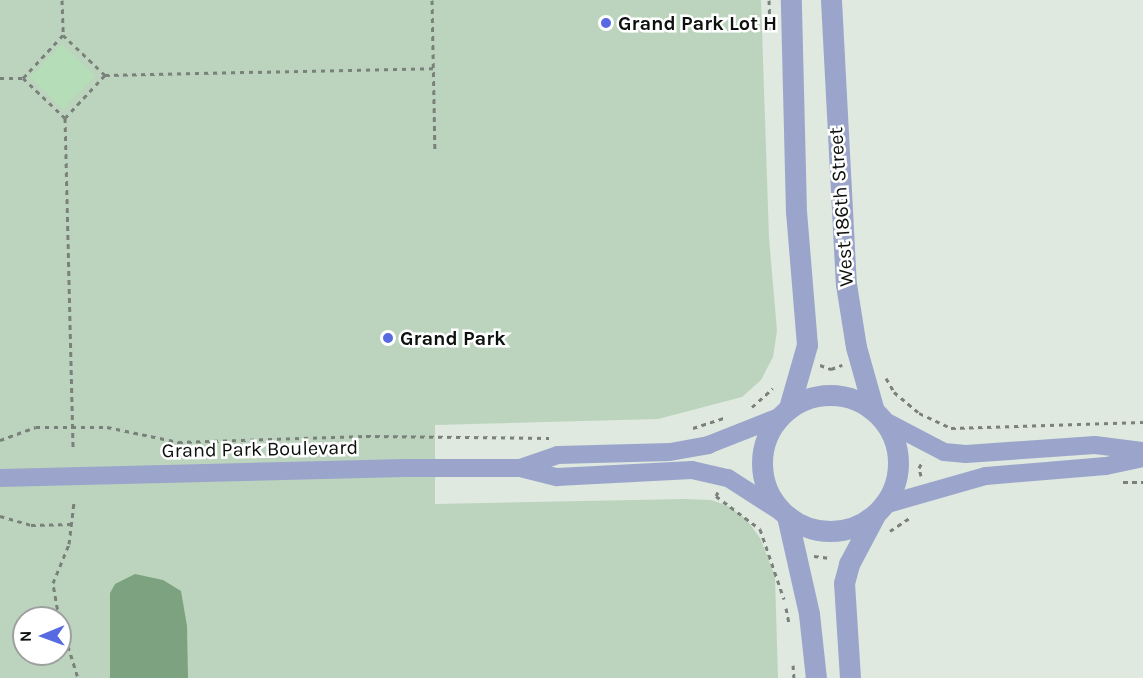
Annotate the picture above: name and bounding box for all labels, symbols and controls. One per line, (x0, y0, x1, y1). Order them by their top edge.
place label: Grand Park Lot H (618, 11, 777, 35)
marker: Grand Park Lot H (599, 16, 613, 30)
street label: West 186th Street (823, 126, 859, 288)
place label: Grand Park (400, 326, 506, 350)
marker: Grand Park (381, 331, 395, 345)
street label: Grand Park Boulevard (162, 435, 358, 463)
north arrow (12, 606, 72, 666)
text: N (16, 630, 35, 642)

